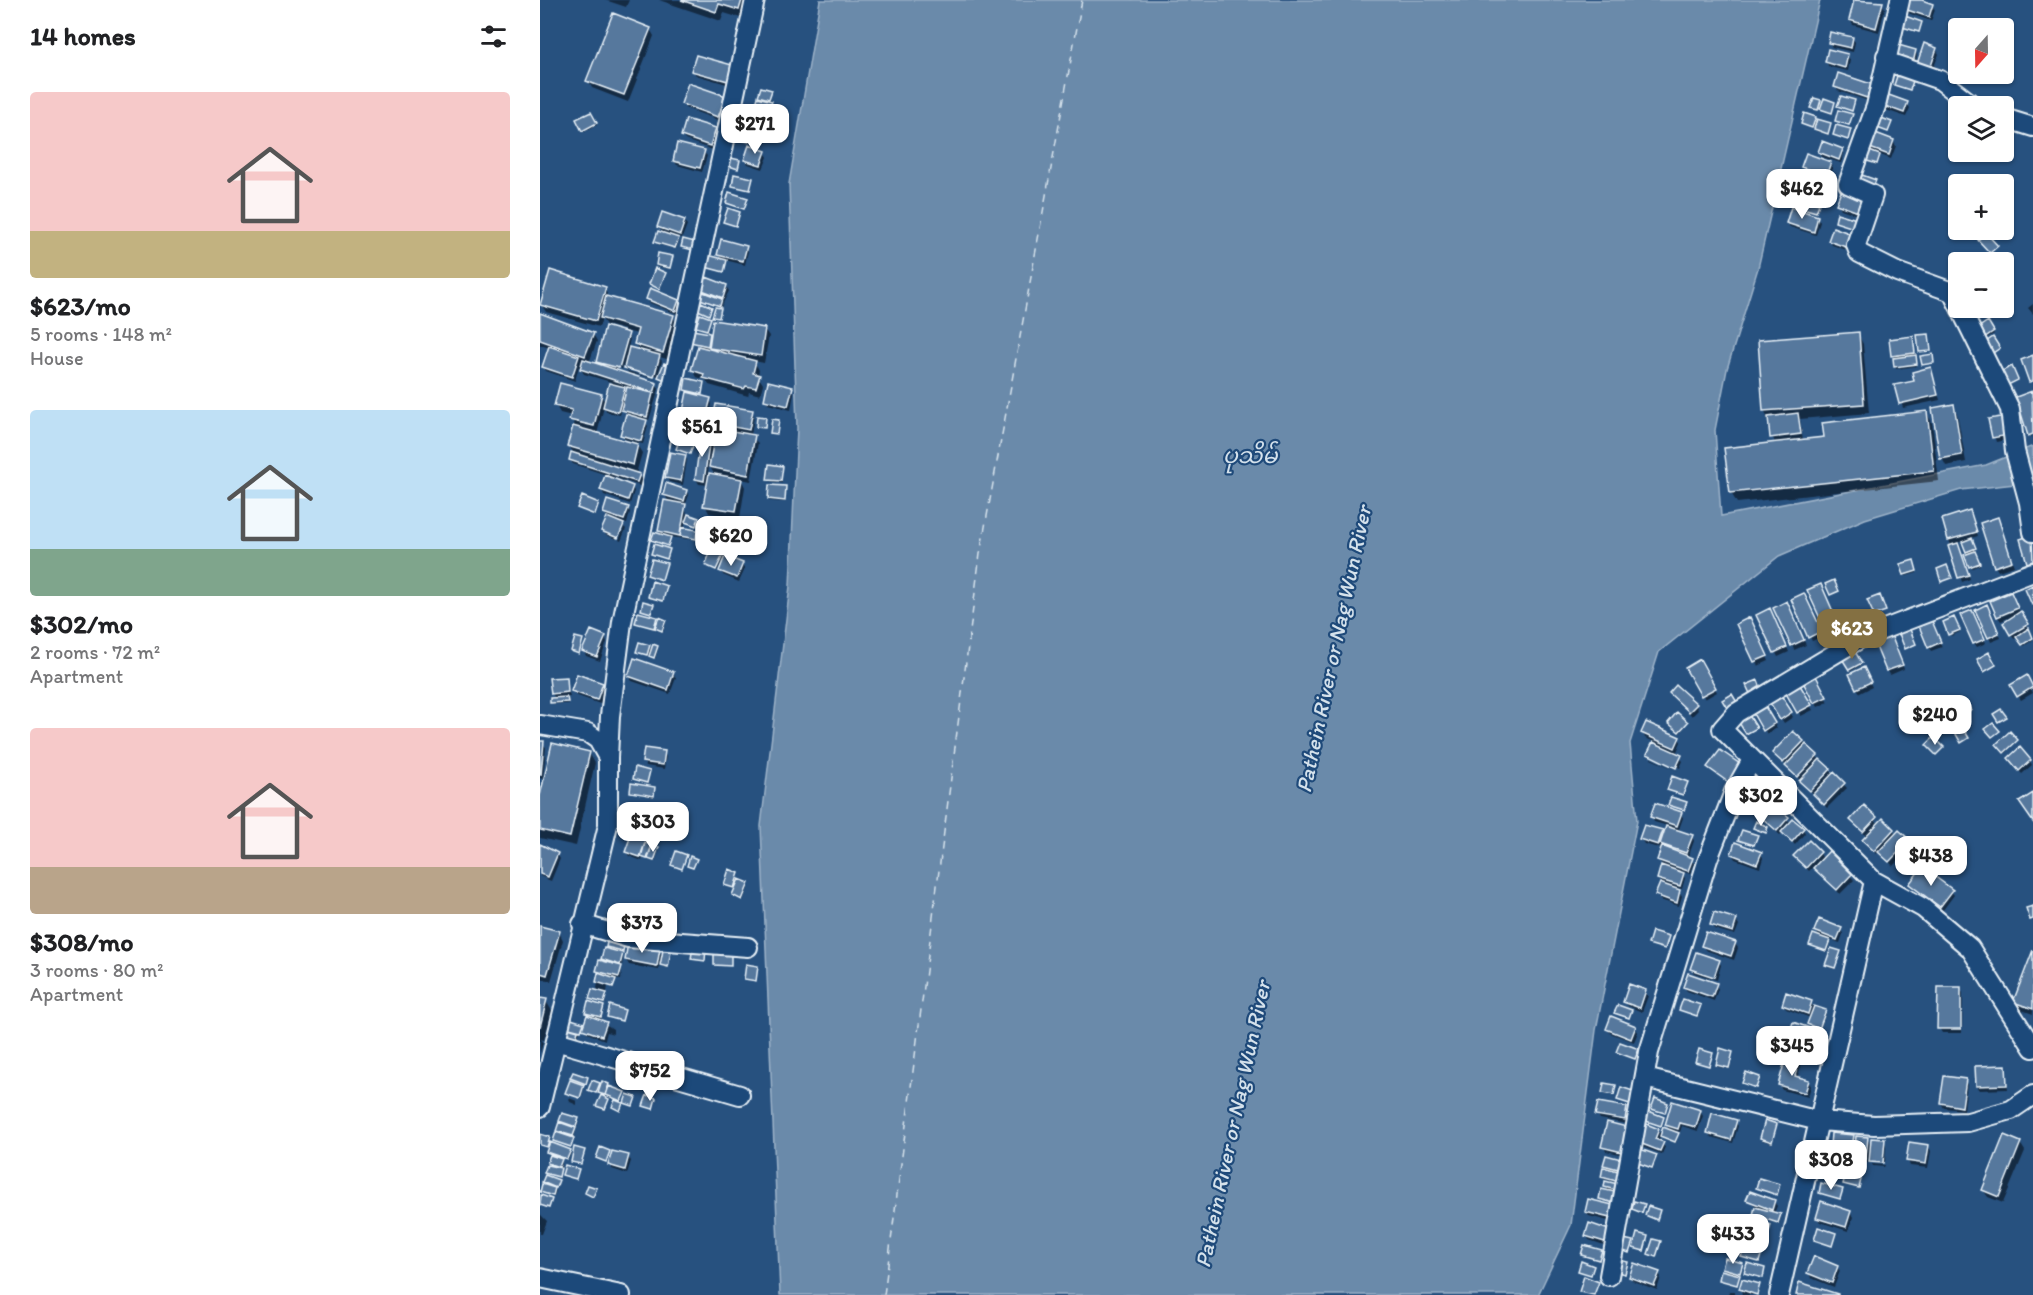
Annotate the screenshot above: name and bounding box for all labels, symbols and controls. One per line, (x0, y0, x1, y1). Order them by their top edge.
north arrow (1948, 18, 2014, 84)
map controls (1948, 18, 2014, 318)
text: 14 homes (30, 20, 136, 52)
icon: filters (477, 20, 510, 53)
button: layers (1948, 96, 2014, 162)
pin: $271 (719, 104, 791, 155)
text: $271 (735, 111, 775, 135)
icon: home (216, 131, 324, 239)
pin: $462 (1766, 169, 1838, 220)
button: + (1948, 174, 2014, 240)
text: $462 (1780, 176, 1824, 200)
button: − (1948, 252, 2014, 318)
text: $623/mo (30, 290, 131, 322)
text: 5 rooms · 148 m² (30, 322, 172, 346)
text: House (30, 346, 84, 370)
pin: $561 (666, 407, 738, 458)
text: $561 (682, 414, 722, 438)
water label: ပုသိမ် (1223, 440, 1278, 474)
icon: home (216, 449, 324, 557)
water label: Pathein River or Nag Wun River (1290, 501, 1378, 795)
pin: $620 (695, 516, 767, 567)
text: $620 (709, 523, 753, 547)
text: $302/mo (30, 608, 133, 640)
pin: $623 (1816, 609, 1888, 660)
text: $623 (1831, 616, 1873, 640)
text: 2 rooms · 72 m² (30, 640, 160, 664)
text: Apartment (30, 664, 123, 688)
pin: $240 (1899, 695, 1971, 746)
text: $240 (1913, 702, 1958, 726)
icon: home (216, 767, 324, 875)
pin: $302 (1725, 776, 1797, 827)
text: $302 (1739, 783, 1783, 807)
pin: $303 (617, 802, 689, 853)
text: $303 (631, 809, 675, 833)
pin: $438 (1895, 836, 1967, 887)
text: $438 (1909, 843, 1953, 867)
pin: $373 (606, 903, 678, 954)
text: $373 (621, 910, 663, 934)
text: $308/mo (30, 926, 134, 958)
text: 3 rooms · 80 m² (30, 958, 163, 982)
water label: Pathein River or Nag Wun River (1189, 976, 1277, 1270)
text: Apartment (30, 982, 123, 1006)
pin: $345 (1756, 1026, 1828, 1077)
text: $345 (1770, 1033, 1814, 1057)
pin: $752 (614, 1051, 686, 1102)
text: $752 (629, 1058, 671, 1082)
pin: $308 (1795, 1140, 1867, 1191)
text: $308 (1809, 1147, 1853, 1171)
pin: $433 (1697, 1214, 1769, 1265)
text: $433 (1711, 1221, 1755, 1245)

